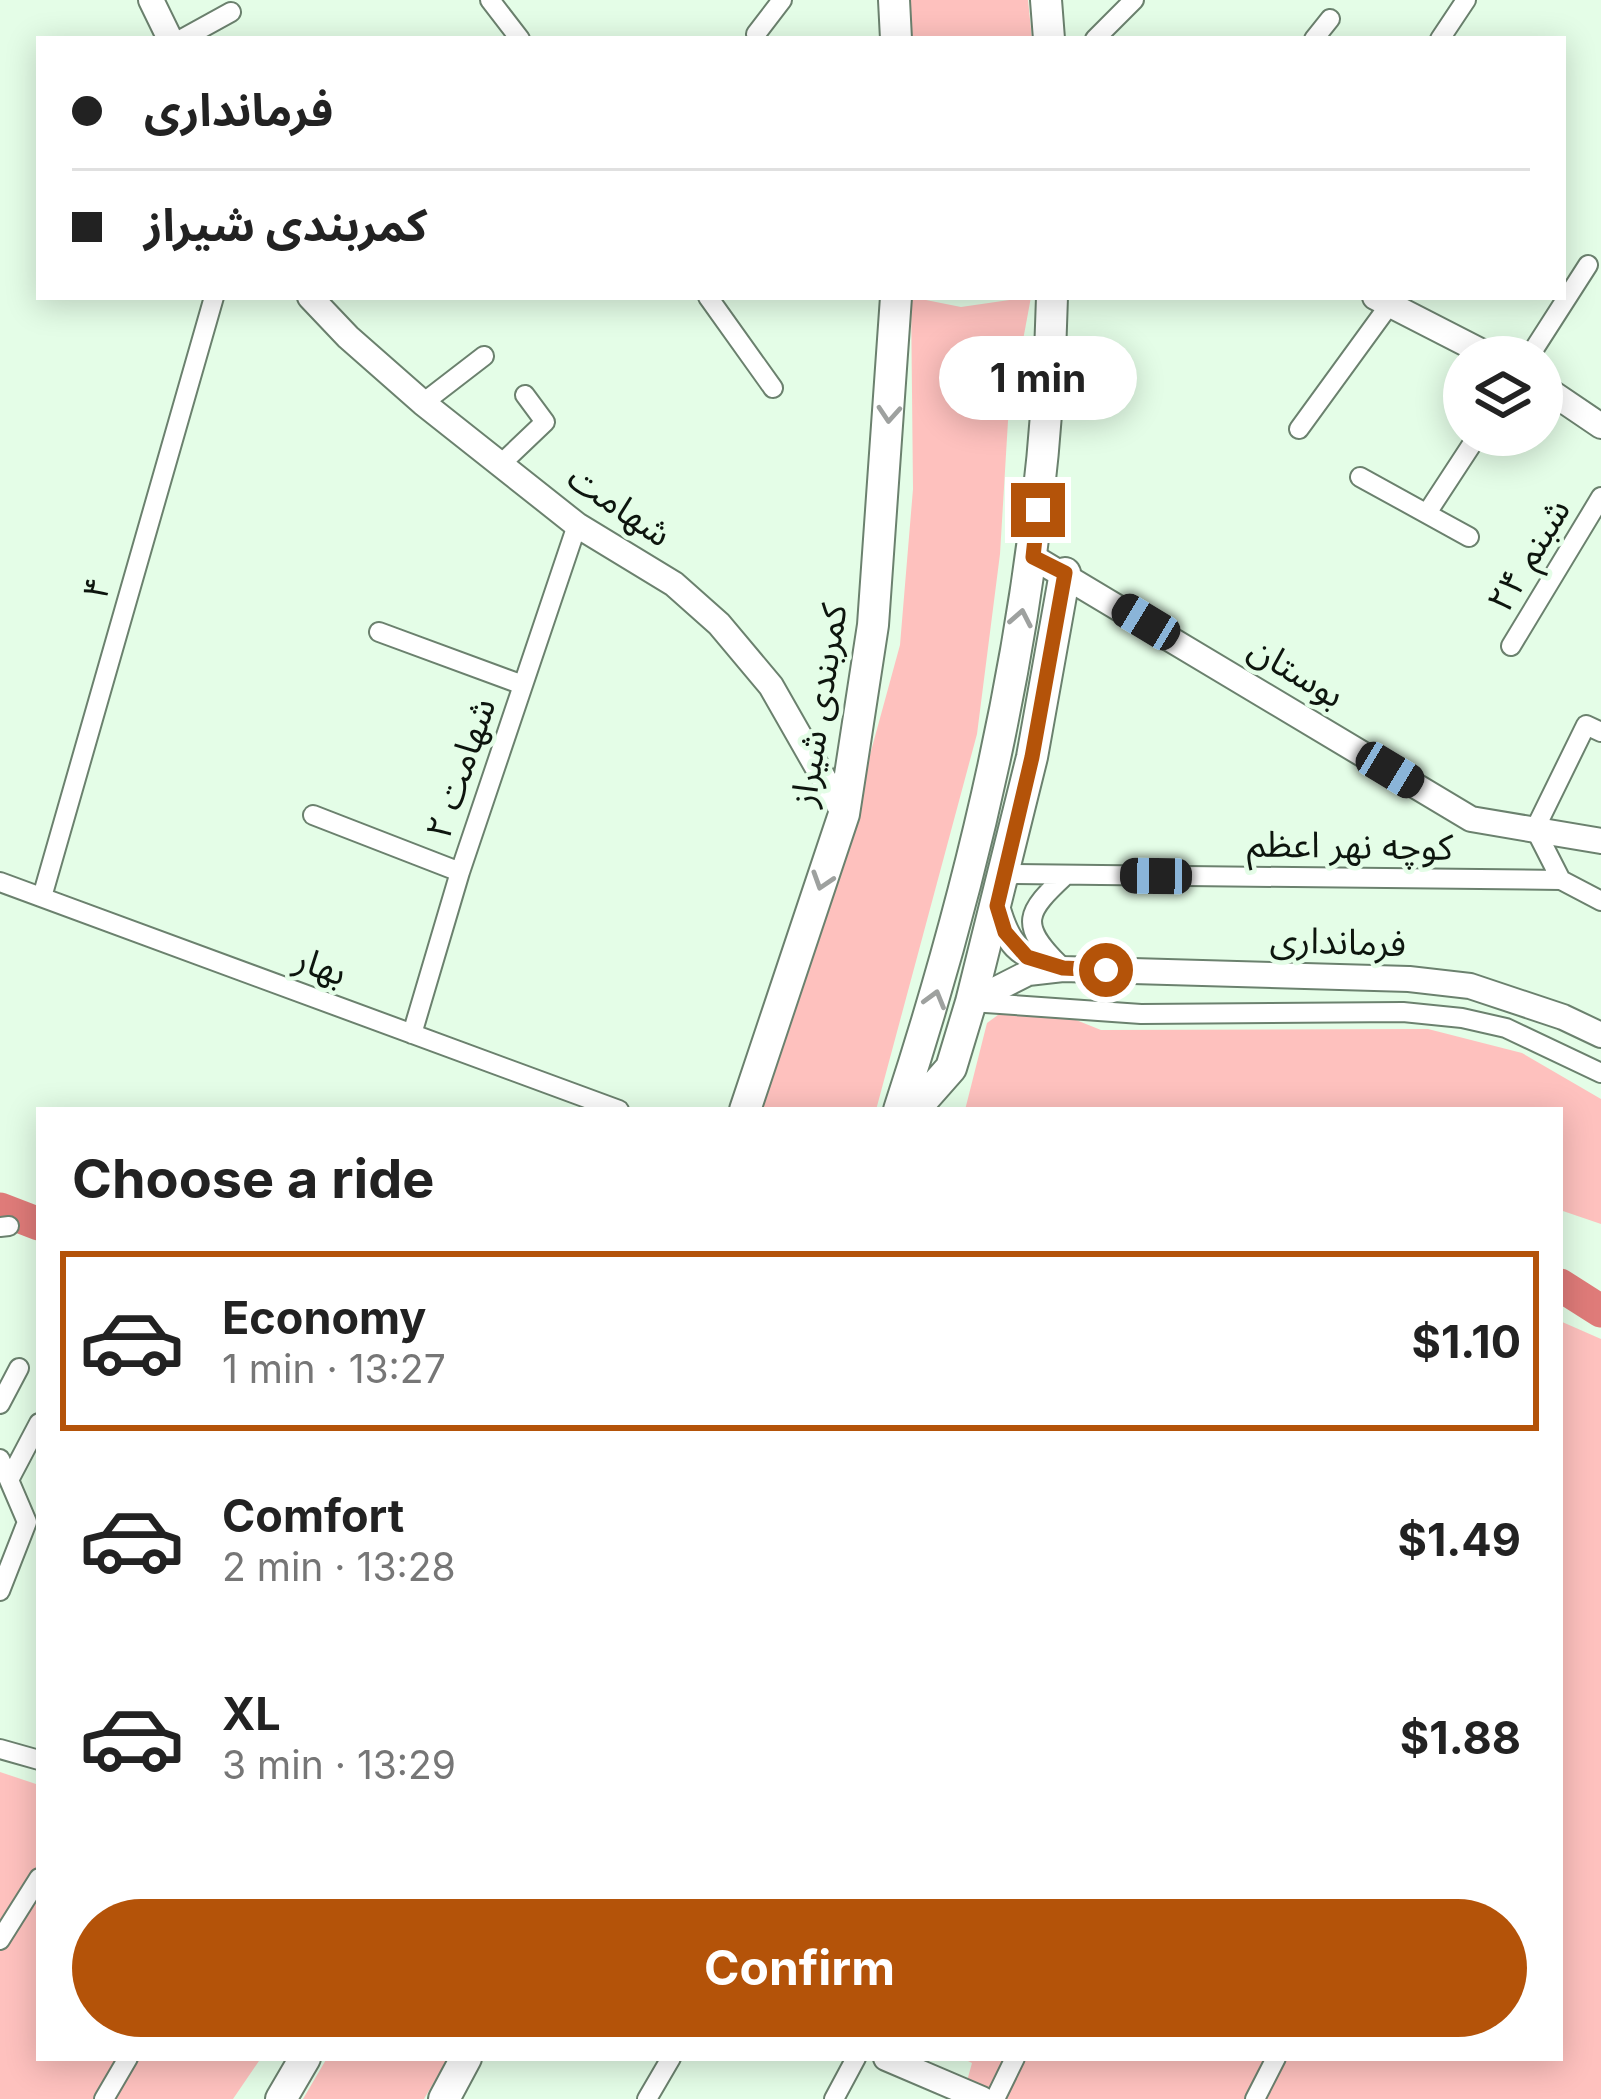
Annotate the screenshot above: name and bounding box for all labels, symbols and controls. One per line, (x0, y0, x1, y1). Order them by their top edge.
text: فرمانداری (144, 82, 333, 137)
text: کمربندی شیراز (144, 197, 427, 252)
callout: 1 min (939, 336, 1137, 420)
map controls (1443, 336, 1563, 456)
button: layers (1443, 336, 1563, 456)
text: 1 min (990, 354, 1086, 401)
one-way arrow (876, 405, 902, 424)
street label: شهامت (560, 455, 680, 555)
route end (1011, 483, 1065, 537)
street label: ۲۴ شبنم (1477, 490, 1584, 623)
street label: ۴ (72, 572, 120, 604)
car (1106, 588, 1186, 656)
street label: کمربندی شیراز (780, 600, 856, 810)
one-way arrow (1007, 609, 1033, 629)
street label: بوستان (1241, 625, 1353, 717)
street label: ۲ شهامت (415, 692, 505, 844)
car (1350, 736, 1430, 804)
street label: کوچه نهر اعظم (1247, 821, 1454, 875)
car (1120, 857, 1192, 895)
one-way arrow (811, 870, 836, 891)
street label: فرمانداری (1269, 917, 1407, 965)
street label: بهار (288, 935, 353, 995)
route start (1079, 943, 1133, 997)
one-way arrow (921, 989, 946, 1010)
text: Choose a ride (72, 1146, 434, 1211)
icon: car (78, 1287, 186, 1395)
text: Economy (222, 1290, 426, 1345)
text: $1.10 (1411, 1314, 1521, 1369)
text: 1 min · 13:27 (222, 1345, 446, 1392)
icon: car (78, 1485, 186, 1593)
text: Comfort (222, 1488, 404, 1543)
text: $1.49 (1397, 1512, 1521, 1567)
text: 2 min · 13:28 (222, 1543, 456, 1590)
icon: car (78, 1683, 186, 1791)
text: XL (222, 1686, 281, 1741)
text: $1.88 (1400, 1710, 1521, 1765)
text: 3 min · 13:29 (222, 1741, 456, 1788)
button: Confirm (72, 1899, 1527, 2037)

